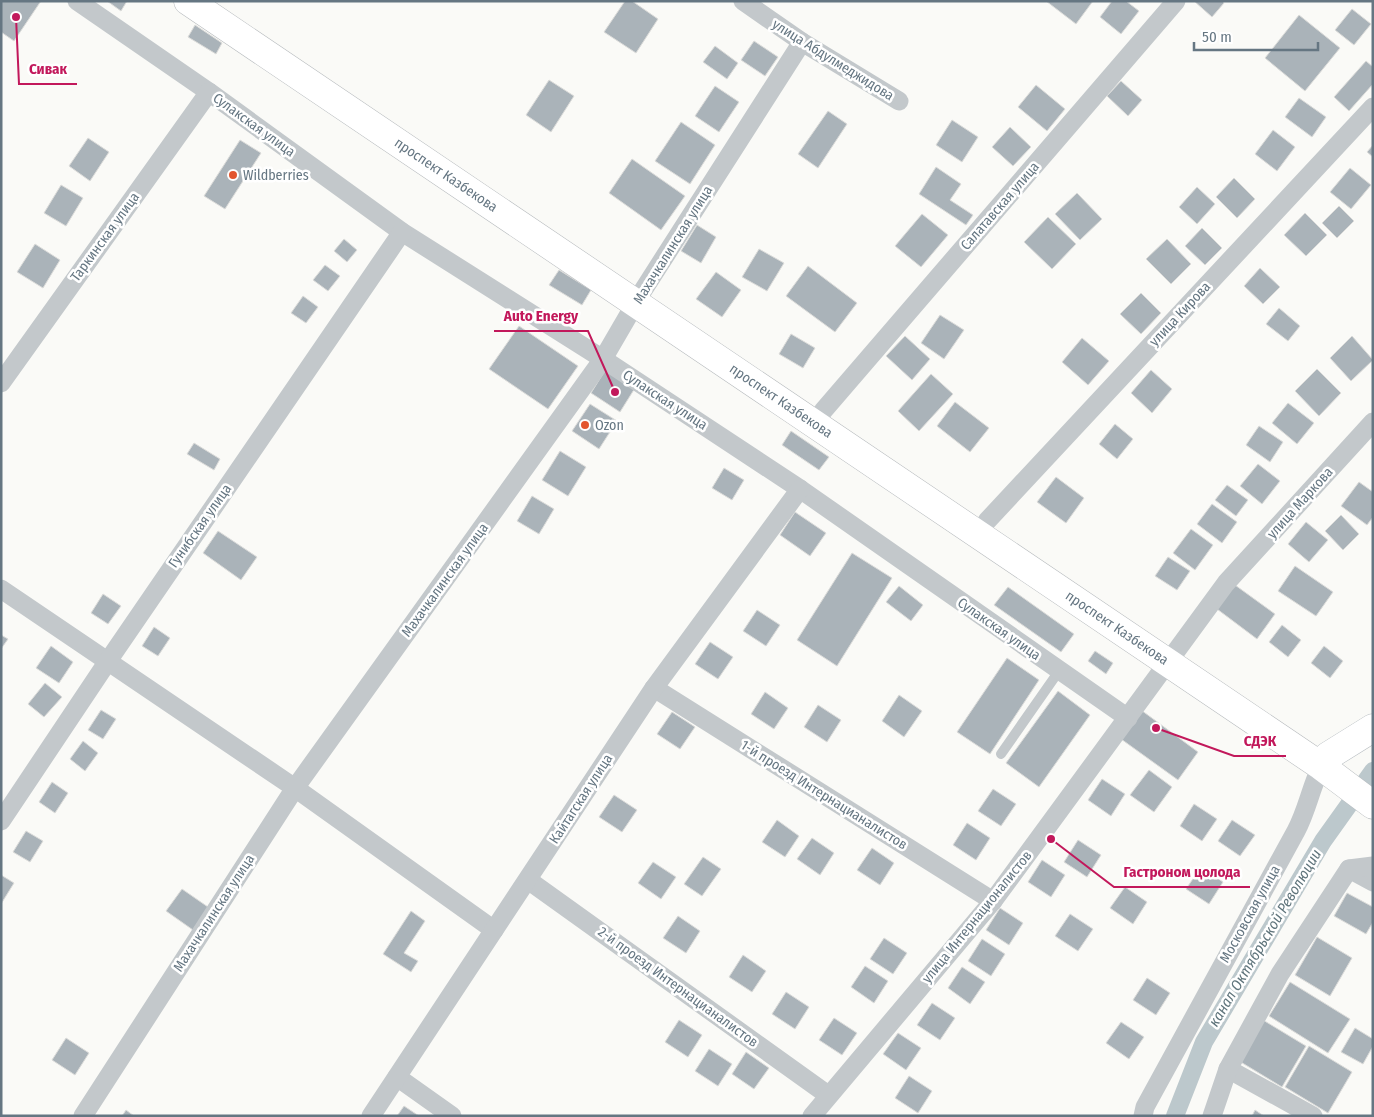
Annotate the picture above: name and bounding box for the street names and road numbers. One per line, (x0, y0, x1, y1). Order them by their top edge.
street label: улица Абдулмеджидова (769, 16, 897, 104)
street label: Сулакская улица (210, 89, 299, 161)
street label: проспект Казбекова (391, 134, 501, 216)
street label: Салатавская улица (957, 158, 1043, 254)
street label: Махачкалинская улица (630, 183, 716, 307)
street label: Таркинская улица (67, 189, 143, 285)
street label: улица Кирова (1146, 278, 1214, 350)
street label: проспект Казбекова (726, 360, 836, 442)
street label: Сулакская улица (619, 366, 711, 434)
street label: улица Маркова (1264, 464, 1337, 542)
street label: Гунибская улица (165, 481, 235, 571)
street label: Махачкалинская улица (398, 520, 492, 640)
street label: проспект Казбекова (1062, 587, 1172, 669)
street label: Сулакская улица (954, 594, 1044, 664)
street label: 1-й проезд Интернацианалистов (738, 737, 910, 853)
street label: Кайтагская улица (546, 751, 616, 847)
street label: улица Интернационалистов (918, 847, 1036, 987)
street label: Махачкалинская улица (170, 851, 258, 975)
street label: Московская улица (1216, 862, 1284, 966)
street label: 2-й проезд Интернацианалистов (595, 923, 761, 1051)

